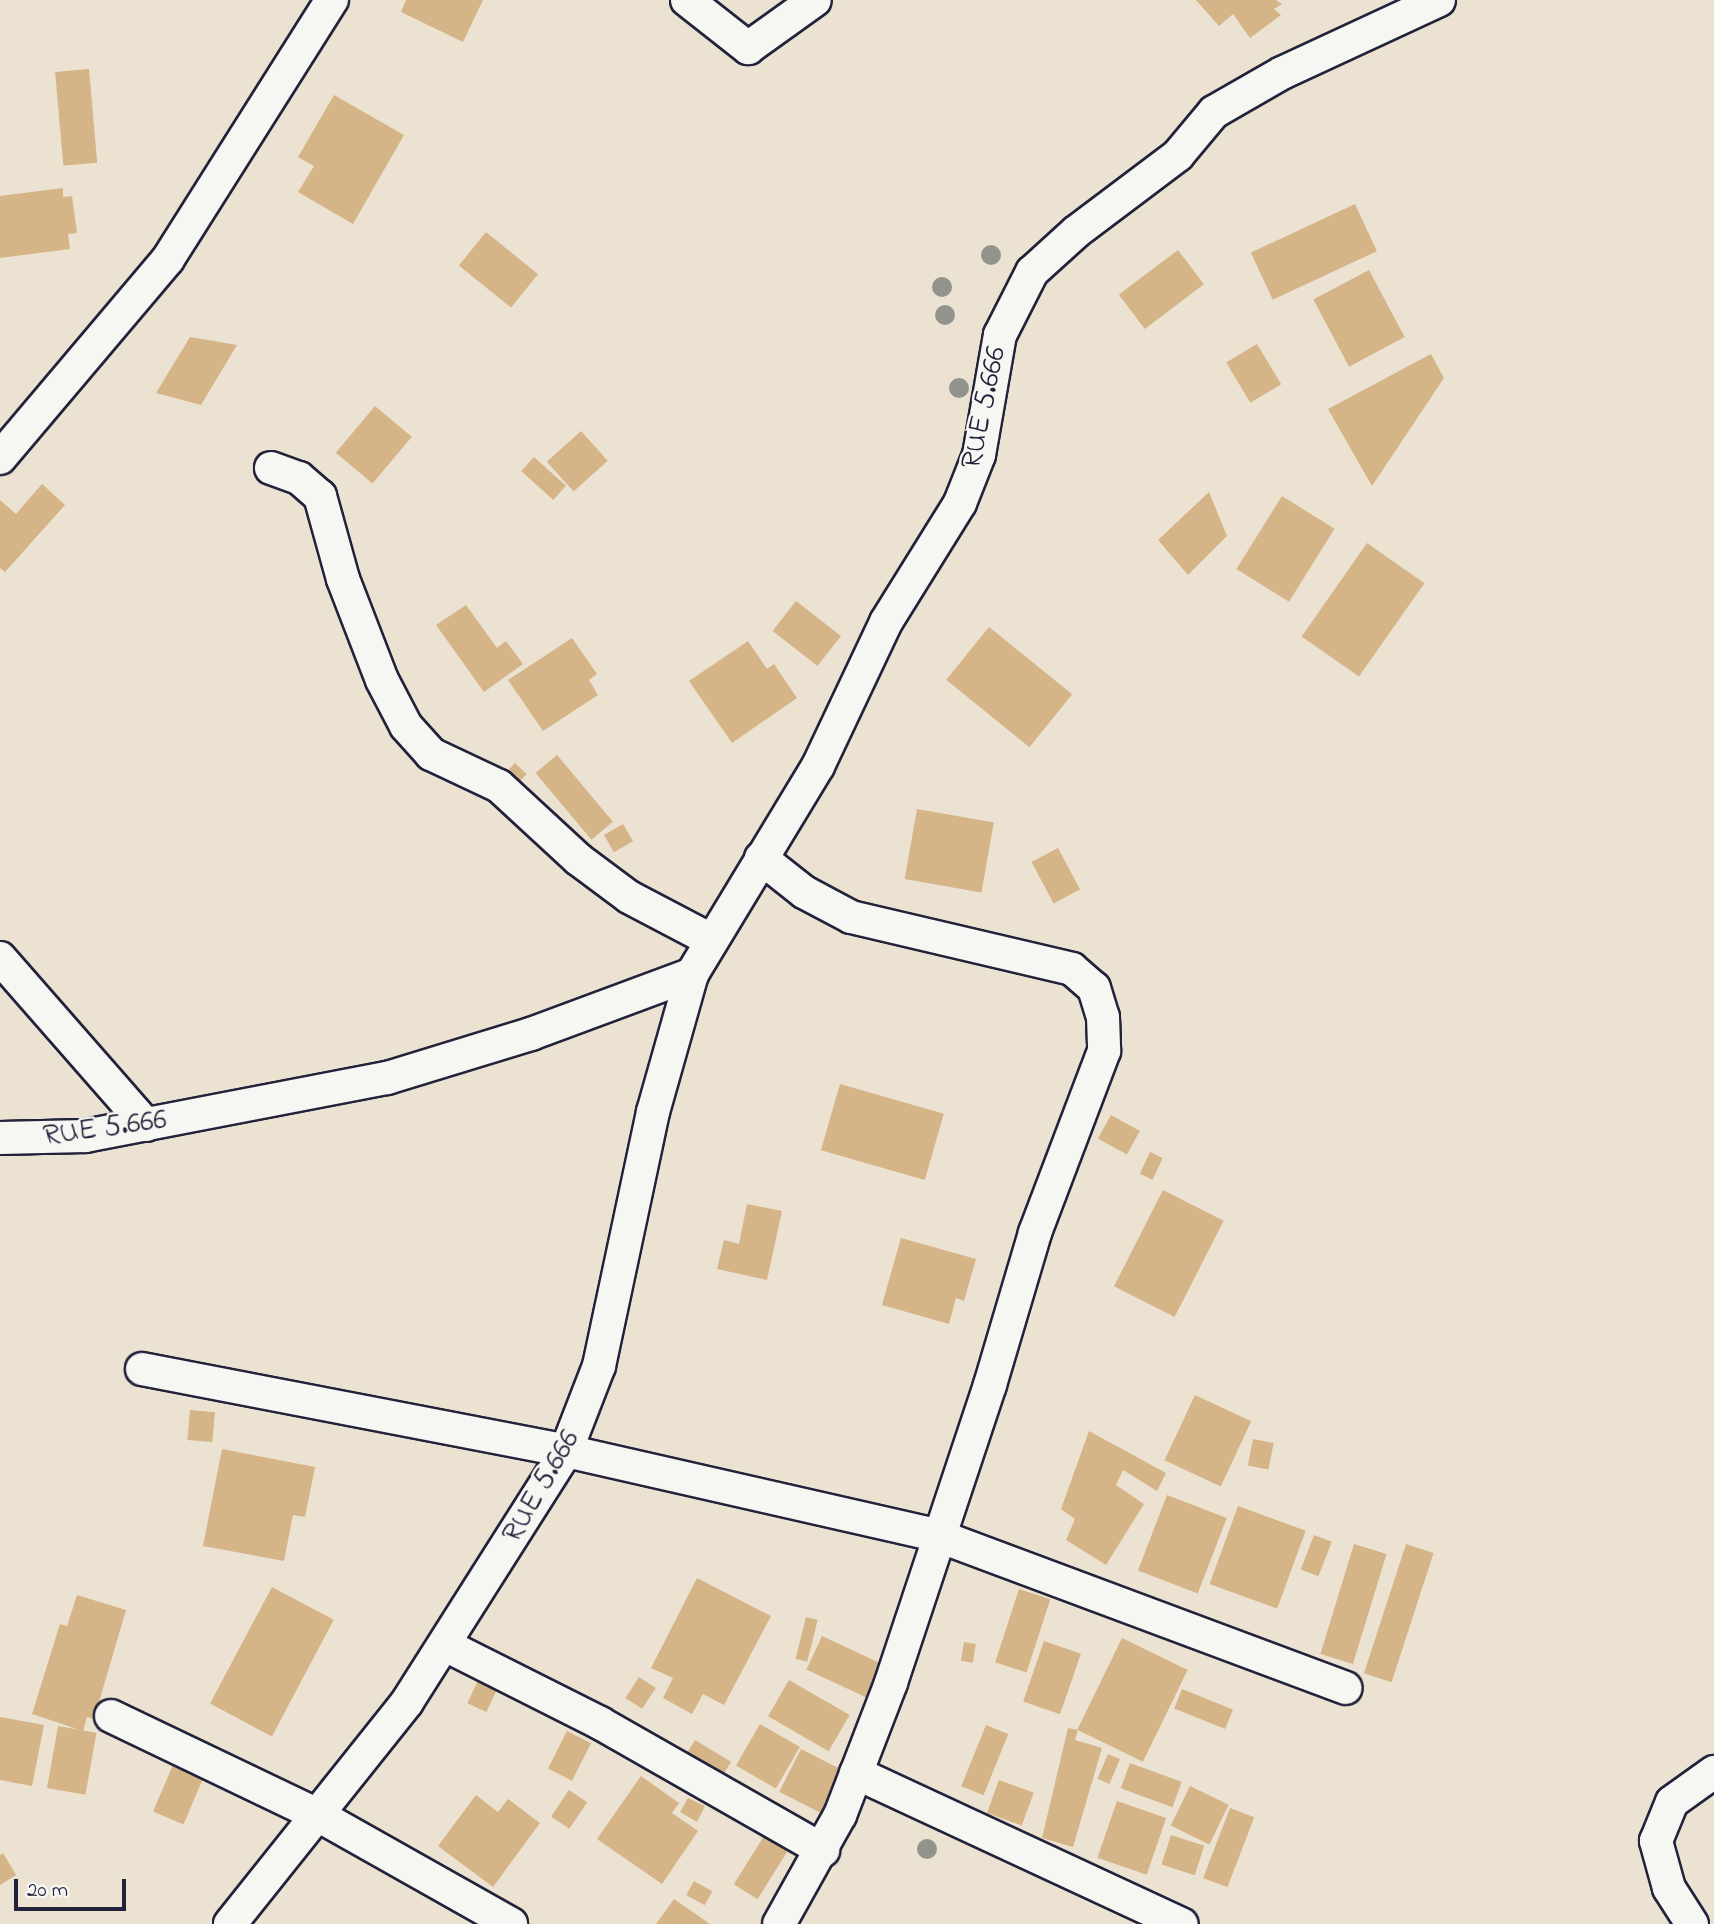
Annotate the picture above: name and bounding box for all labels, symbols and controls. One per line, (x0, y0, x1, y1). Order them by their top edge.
street label: RUE 5.666 (954, 344, 1016, 472)
street label: RUE 5.666 (41, 1103, 169, 1155)
street label: RUE 5.666 (495, 1424, 589, 1550)
scale bar (18, 1864, 130, 1908)
text: 20 m (27, 1876, 68, 1906)

